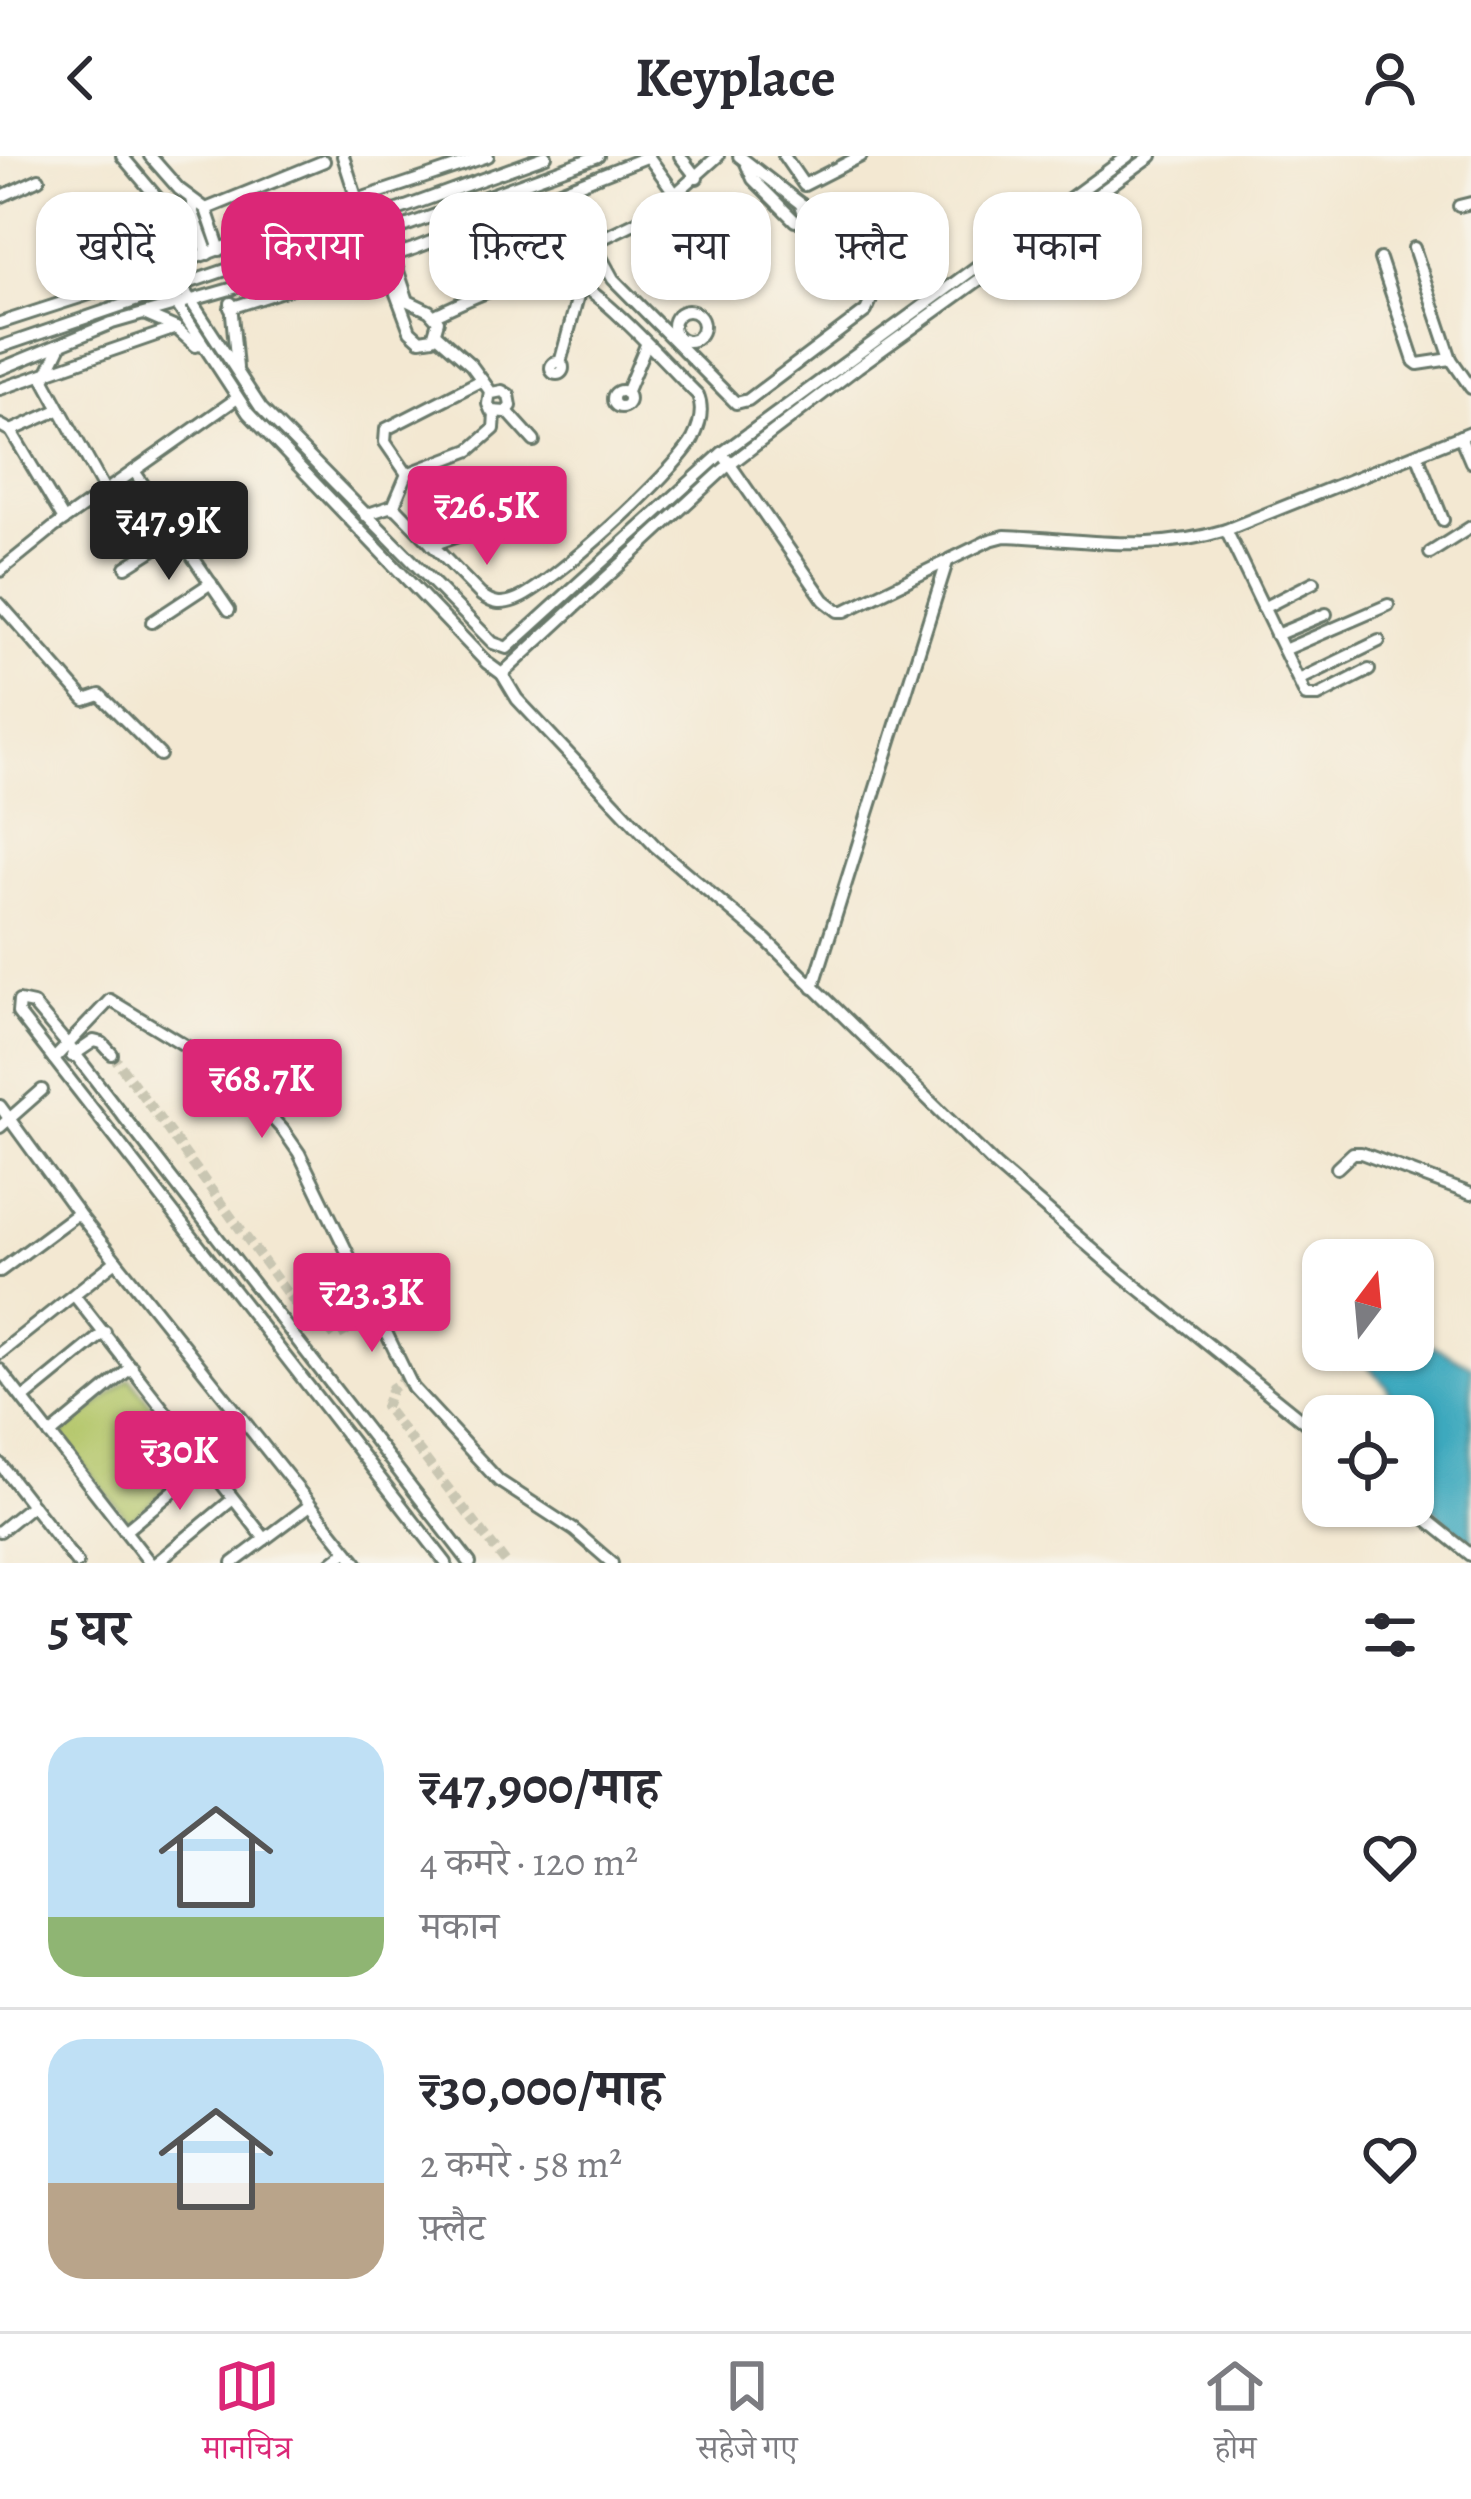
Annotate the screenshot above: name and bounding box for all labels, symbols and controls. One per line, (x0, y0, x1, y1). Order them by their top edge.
text: Keyplace (635, 41, 836, 115)
icon: back (48, 45, 114, 111)
icon: person (1357, 45, 1423, 111)
chip: खरीदें (36, 192, 197, 300)
chip: किराया (221, 192, 405, 300)
chip: फ़िल्टर (429, 192, 607, 300)
chip: नया (631, 192, 771, 300)
chip: फ़्लैट (795, 192, 949, 300)
chip: मकान (973, 192, 1142, 300)
pin: ₹26.5K (389, 466, 585, 568)
text: ₹26.5K (435, 478, 539, 531)
pin: ₹47.9K (71, 481, 267, 583)
text: ₹47.9K (117, 493, 221, 546)
pin: ₹68.7K (164, 1039, 360, 1141)
text: ₹68.7K (210, 1051, 314, 1104)
north arrow (1302, 1239, 1434, 1371)
map controls (1302, 1239, 1434, 1527)
pin: ₹23.3K (274, 1253, 470, 1355)
text: ₹23.3K (320, 1265, 424, 1318)
button: locate (1302, 1395, 1434, 1527)
pin: ₹30K (109, 1411, 251, 1513)
text: ₹30K (142, 1423, 218, 1476)
text: 5 घर (48, 1593, 129, 1663)
icon: filters (1357, 1602, 1423, 1668)
text: ₹47,900/माह (420, 1751, 659, 1821)
icon: home (144, 1785, 288, 1929)
icon: heart (1357, 1824, 1423, 1890)
text: 4 कमरे · 120 m² (420, 1835, 638, 1888)
text: मकान (420, 1899, 499, 1952)
text: ₹30,000/माह (420, 2053, 663, 2123)
icon: home (144, 2087, 288, 2231)
icon: heart (1357, 2126, 1423, 2192)
text: 2 कमरे · 58 m² (420, 2137, 622, 2190)
text: फ़्लैट (420, 2201, 485, 2254)
tab: मानचित्र (203, 2353, 292, 2480)
tab: सहेजे गए (697, 2353, 797, 2480)
tab: होम (1202, 2353, 1268, 2480)

